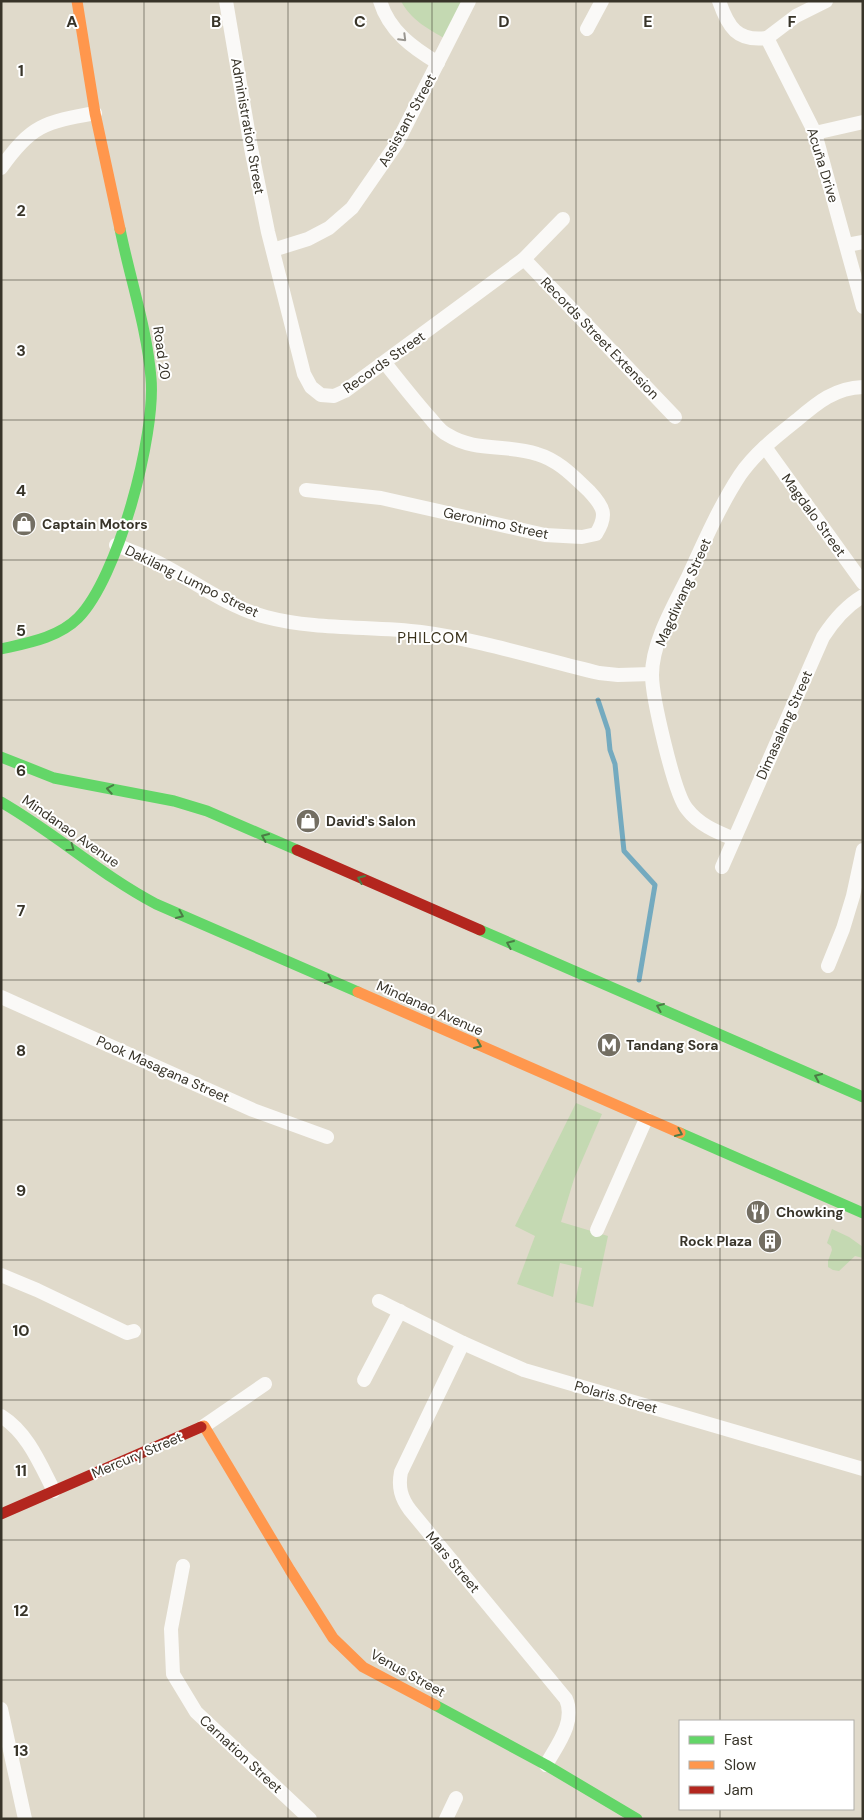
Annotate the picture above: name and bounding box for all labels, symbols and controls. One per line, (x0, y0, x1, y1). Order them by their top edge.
text: A (66, 11, 78, 32)
text: B (211, 11, 221, 32)
text: C (354, 11, 366, 32)
text: D (498, 11, 510, 32)
text: E (643, 11, 653, 32)
text: F (788, 11, 797, 32)
one-way arrow (397, 32, 406, 41)
street label: Administration Street (227, 56, 269, 196)
text: 1 (18, 60, 24, 81)
street label: Assistant Street (374, 70, 440, 170)
street label: Acuña Drive (803, 125, 843, 205)
text: 2 (16, 200, 26, 221)
street label: Records Street Extension (537, 273, 663, 403)
street label: Road 20 (149, 325, 175, 381)
street label: Records Street (339, 327, 429, 397)
text: 3 (16, 340, 26, 361)
street label: Magdalo Street (778, 470, 850, 560)
text: 4 (16, 480, 26, 501)
street label: Geronimo Street (442, 503, 550, 543)
shop icon: Captain Motors (11, 511, 37, 537)
place label: Captain Motors (42, 515, 148, 533)
street label: Magdiwang Street (651, 535, 715, 649)
street label: Dakilang Lumpo Street (122, 541, 262, 621)
text: 5 (16, 620, 26, 641)
district label: PHILCOM (397, 628, 469, 648)
street label: Dimasalang Street (752, 668, 816, 782)
text: 6 (16, 760, 26, 781)
one-way arrow (106, 785, 115, 795)
street label: Mindanao Avenue (19, 791, 123, 871)
shop icon: David's Salon (295, 808, 321, 834)
place label: David's Salon (326, 812, 416, 830)
one-way arrow (261, 833, 270, 844)
one-way arrow (65, 842, 75, 851)
one-way arrow (357, 875, 366, 886)
text: 7 (17, 900, 26, 921)
one-way arrow (175, 908, 184, 919)
one-way arrow (506, 939, 515, 950)
one-way arrow (324, 974, 333, 985)
street label: Mindanao Avenue (374, 976, 486, 1040)
one-way arrow (656, 1003, 665, 1014)
street label: Pook Masagana Street (94, 1032, 232, 1106)
metro station icon: Tandang Sora (596, 1032, 622, 1058)
place label: Tandang Sora (626, 1036, 719, 1054)
one-way arrow (473, 1039, 482, 1050)
text: 8 (16, 1040, 26, 1061)
one-way arrow (814, 1073, 823, 1084)
one-way arrow (674, 1126, 683, 1137)
text: 9 (16, 1180, 26, 1201)
restaurant icon: Chowking (745, 1199, 771, 1225)
place label: Chowking (776, 1203, 844, 1221)
building icon: Rock Plaza (757, 1228, 783, 1254)
place label: Rock Plaza (680, 1232, 752, 1250)
text: 10 (12, 1320, 30, 1341)
street label: Polaris Street (572, 1377, 660, 1417)
street label: Mercury Street (89, 1428, 185, 1482)
text: 11 (15, 1460, 27, 1481)
street label: Mars Street (422, 1527, 484, 1597)
text: 12 (13, 1600, 29, 1621)
street label: Venus Street (367, 1645, 449, 1701)
street label: Carnation Street (196, 1711, 286, 1797)
legend (679, 1720, 854, 1810)
text: Fast (724, 1730, 753, 1750)
text: 13 (13, 1740, 29, 1761)
text: Slow (724, 1755, 757, 1775)
text: Jam (724, 1780, 753, 1800)

